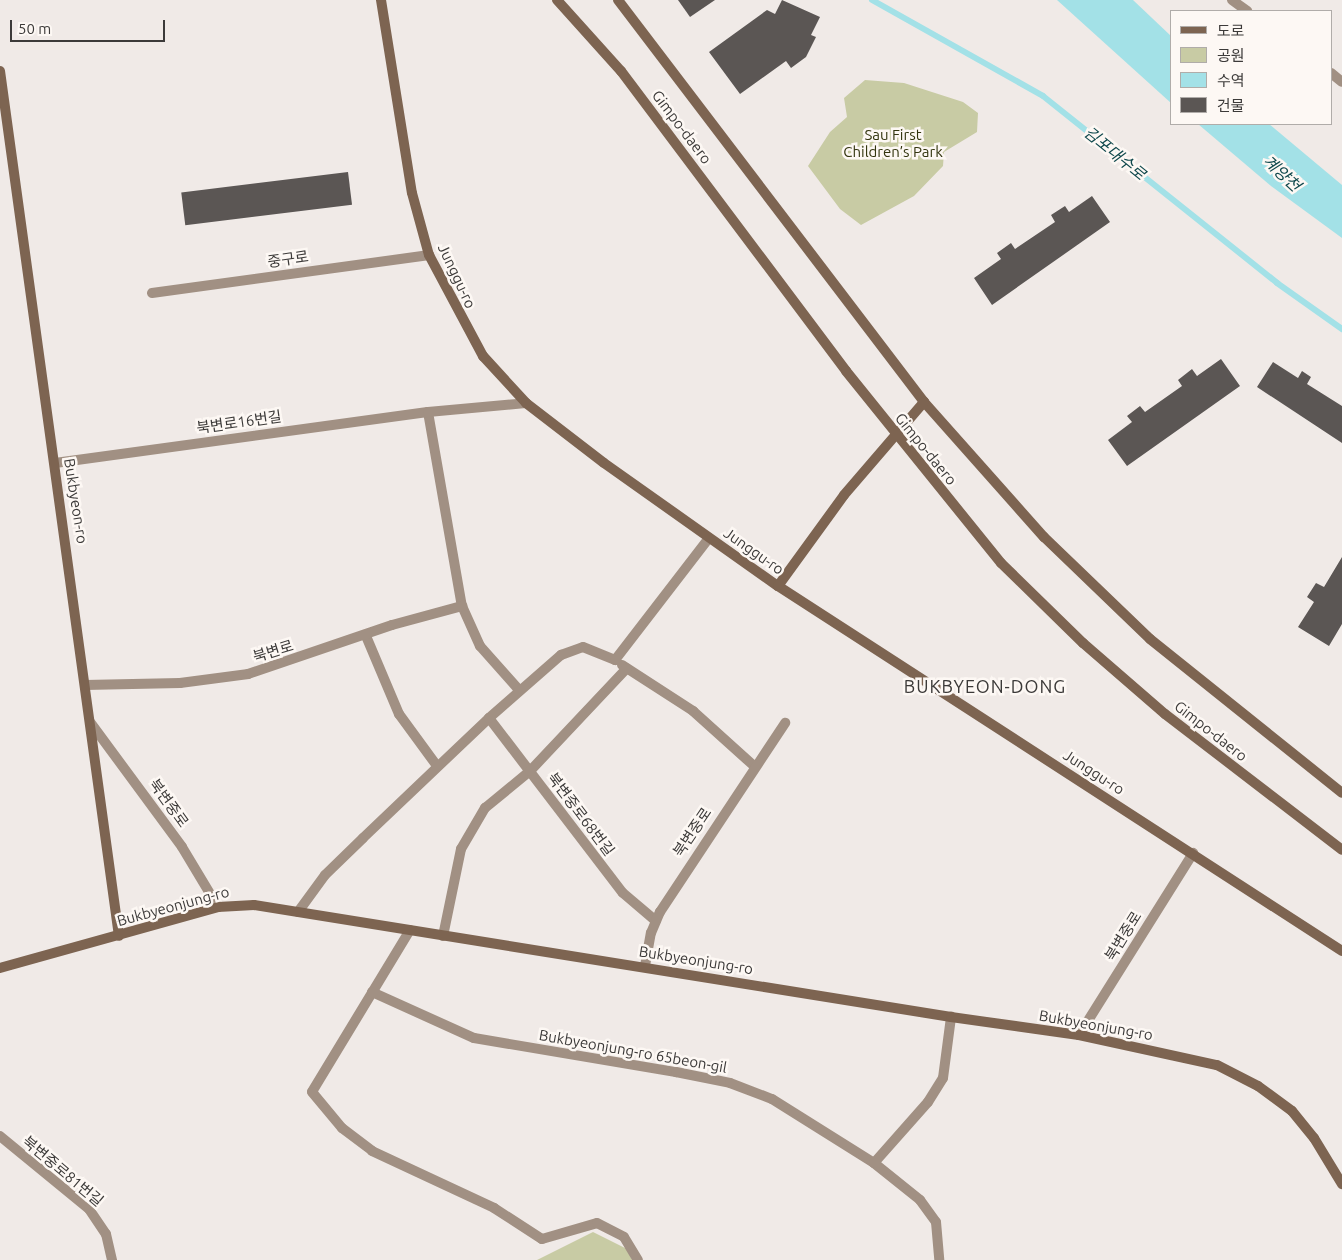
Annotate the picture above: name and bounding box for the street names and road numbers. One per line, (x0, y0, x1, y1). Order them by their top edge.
street label: Gimpo-daero (648, 87, 716, 167)
street label: Junggu-ro (434, 241, 480, 311)
street label: 중구로 (266, 247, 310, 271)
street label: 북변로16번길 (195, 407, 283, 437)
street label: Gimpo-daero (891, 409, 961, 489)
street label: Bukbyeon-ro (60, 457, 92, 545)
street label: Junggu-ro (721, 524, 787, 578)
street label: 북변로 (251, 636, 295, 666)
street label: Gimpo-daero (1171, 697, 1251, 765)
street label: Junggu-ro (1060, 746, 1128, 798)
street label: 북변중로68번길 (544, 769, 618, 859)
street label: 북변중로 (145, 775, 193, 831)
street label: 북변중로 (669, 804, 715, 860)
street label: Bukbyeonjung-ro (115, 882, 231, 930)
street label: 북변중로 (1101, 908, 1145, 964)
street label: Bukbyeonjung-ro (638, 942, 754, 978)
street label: Bukbyeonjung-ro (1038, 1006, 1154, 1044)
street label: Bukbyeonjung-ro 65beon-gil (538, 1026, 728, 1076)
street label: 북변중로81번길 (19, 1132, 107, 1210)

